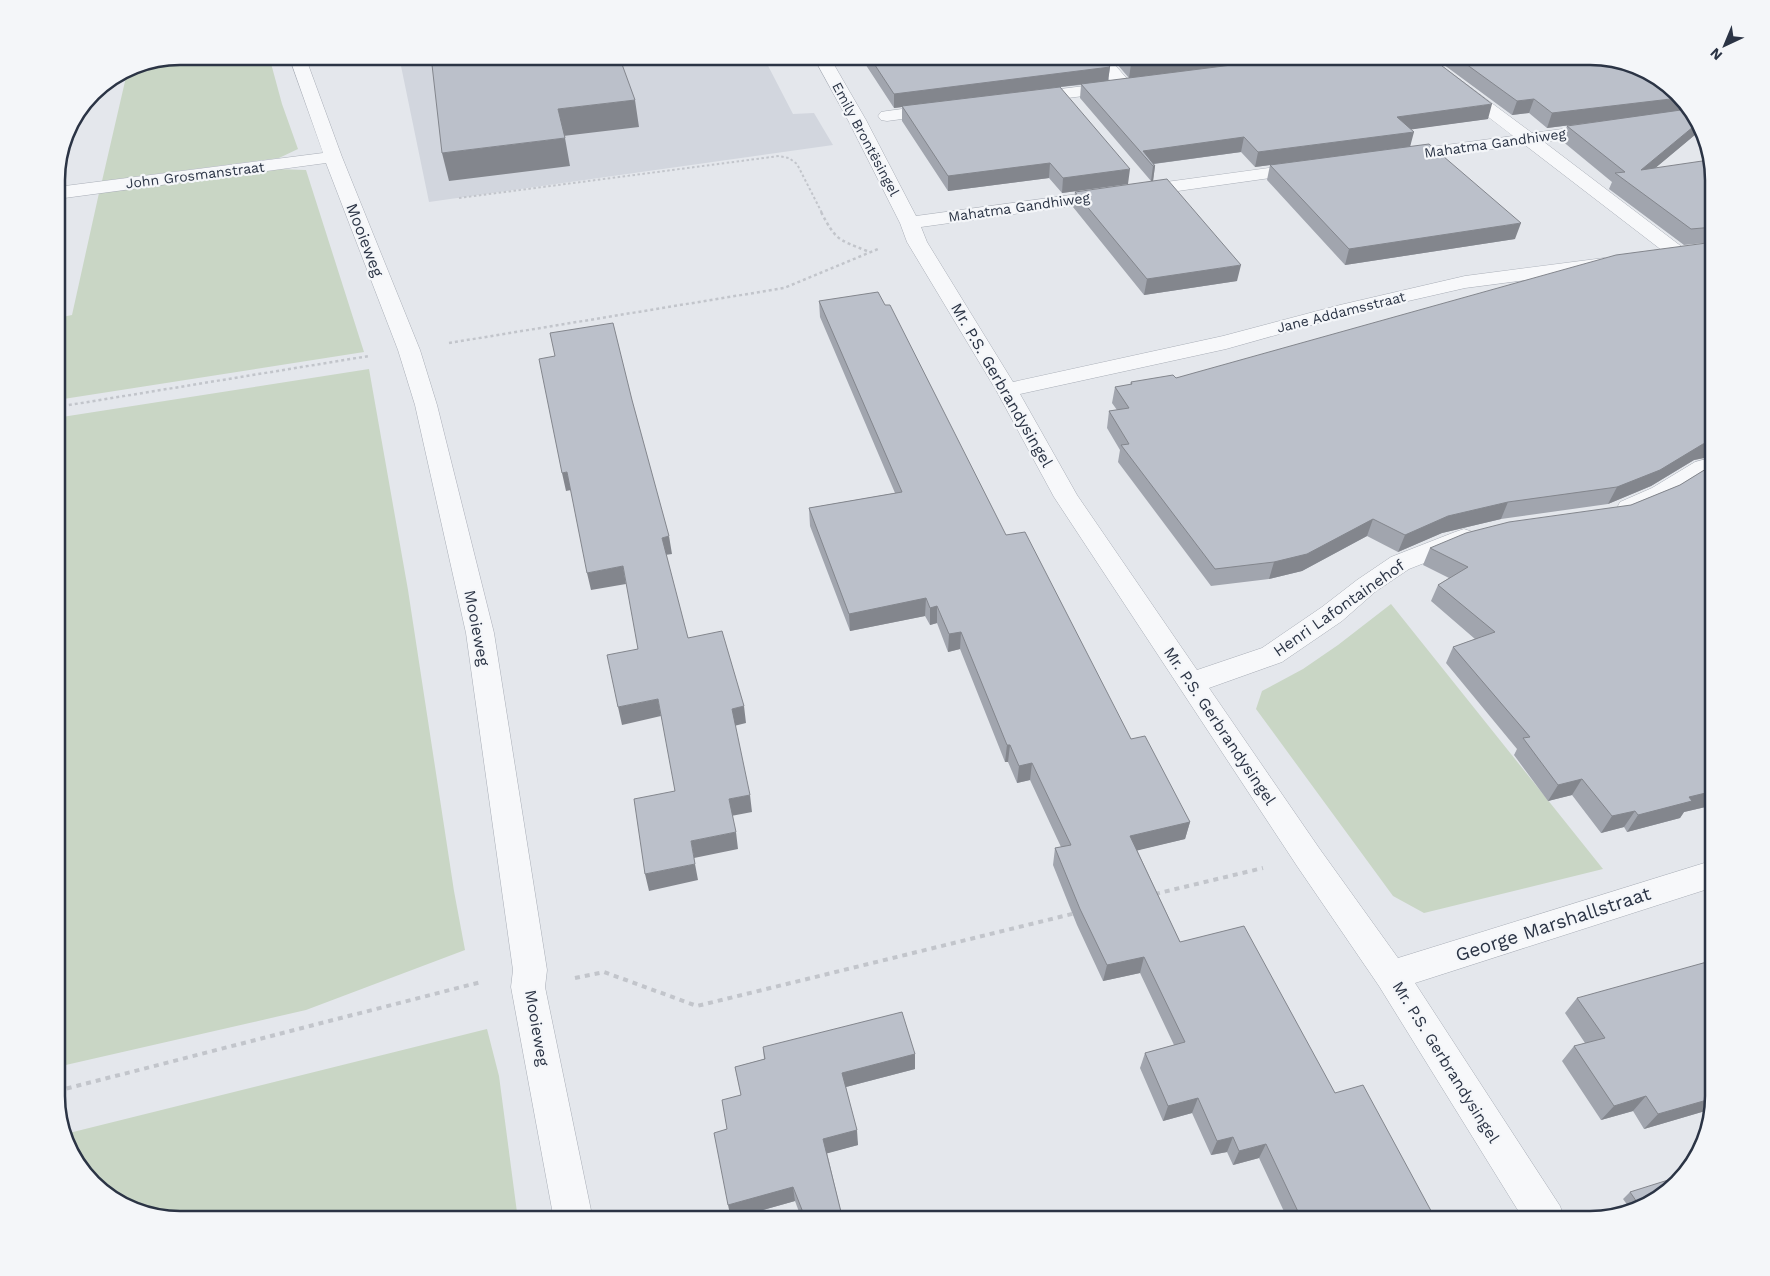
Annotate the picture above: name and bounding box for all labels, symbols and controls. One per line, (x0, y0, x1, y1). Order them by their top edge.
north arrow (1700, 20, 1750, 70)
text: N (1707, 45, 1725, 64)
street label: Emily Brontësingel (829, 79, 903, 199)
street label: Mahatma Gandhiweg (1423, 125, 1567, 161)
street label: John Grosmanstraat (125, 159, 266, 191)
street label: Mahatma Gandhiweg (947, 189, 1091, 225)
street label: Mooieweg (342, 201, 388, 280)
street label: Jane Addamsstraat (1275, 288, 1407, 336)
street label: Mr. P.S. Gerbrandysingel (947, 299, 1057, 471)
street label: Henri Lafontainehof (1270, 555, 1409, 660)
street label: Mooieweg (460, 588, 494, 668)
street label: Mr. P.S. Gerbrandysingel (1160, 643, 1280, 809)
street label: George Marshallstraat (1452, 882, 1654, 966)
street label: Mr. P.S. Gerbrandysingel (1389, 978, 1504, 1146)
street label: Mooieweg (521, 988, 553, 1068)

